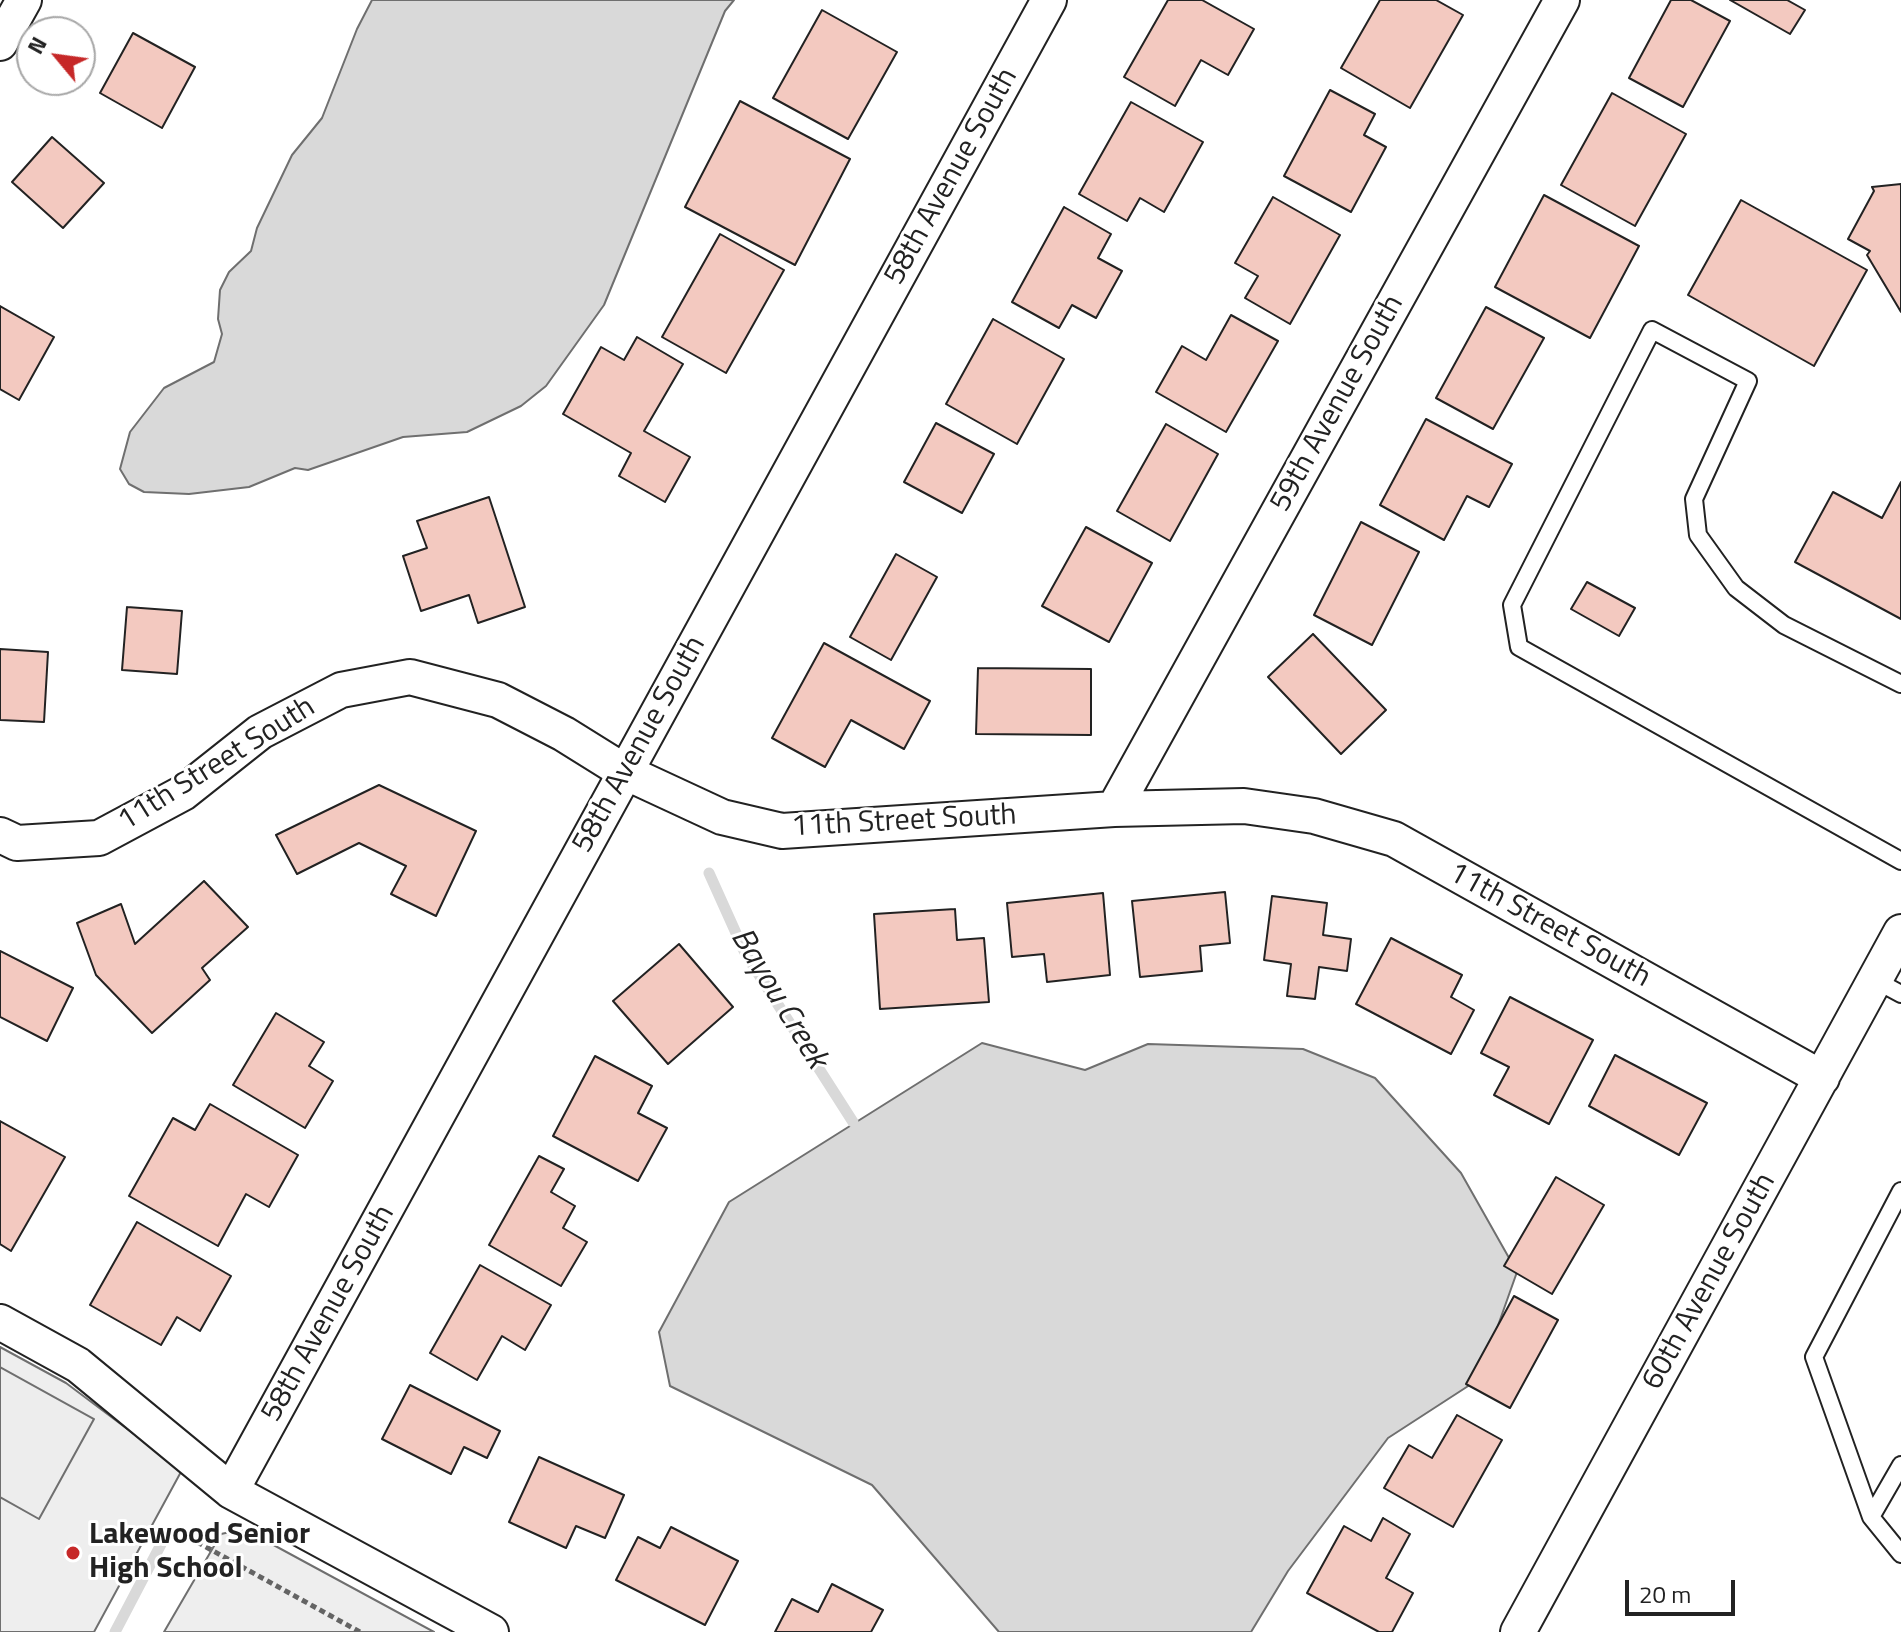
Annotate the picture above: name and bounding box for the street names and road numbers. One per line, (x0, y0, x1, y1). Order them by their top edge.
street label: 58th Avenue South (878, 62, 1026, 292)
street label: 59th Avenue South (1264, 289, 1412, 519)
street label: 58th Avenue South (566, 630, 714, 860)
street label: 11th Street South (112, 690, 322, 840)
street label: 11th Street South (790, 798, 1018, 846)
street label: 11th Street South (1442, 856, 1656, 996)
street label: 60th Avenue South (1636, 1167, 1784, 1397)
street label: 58th Avenue South (255, 1199, 403, 1429)

